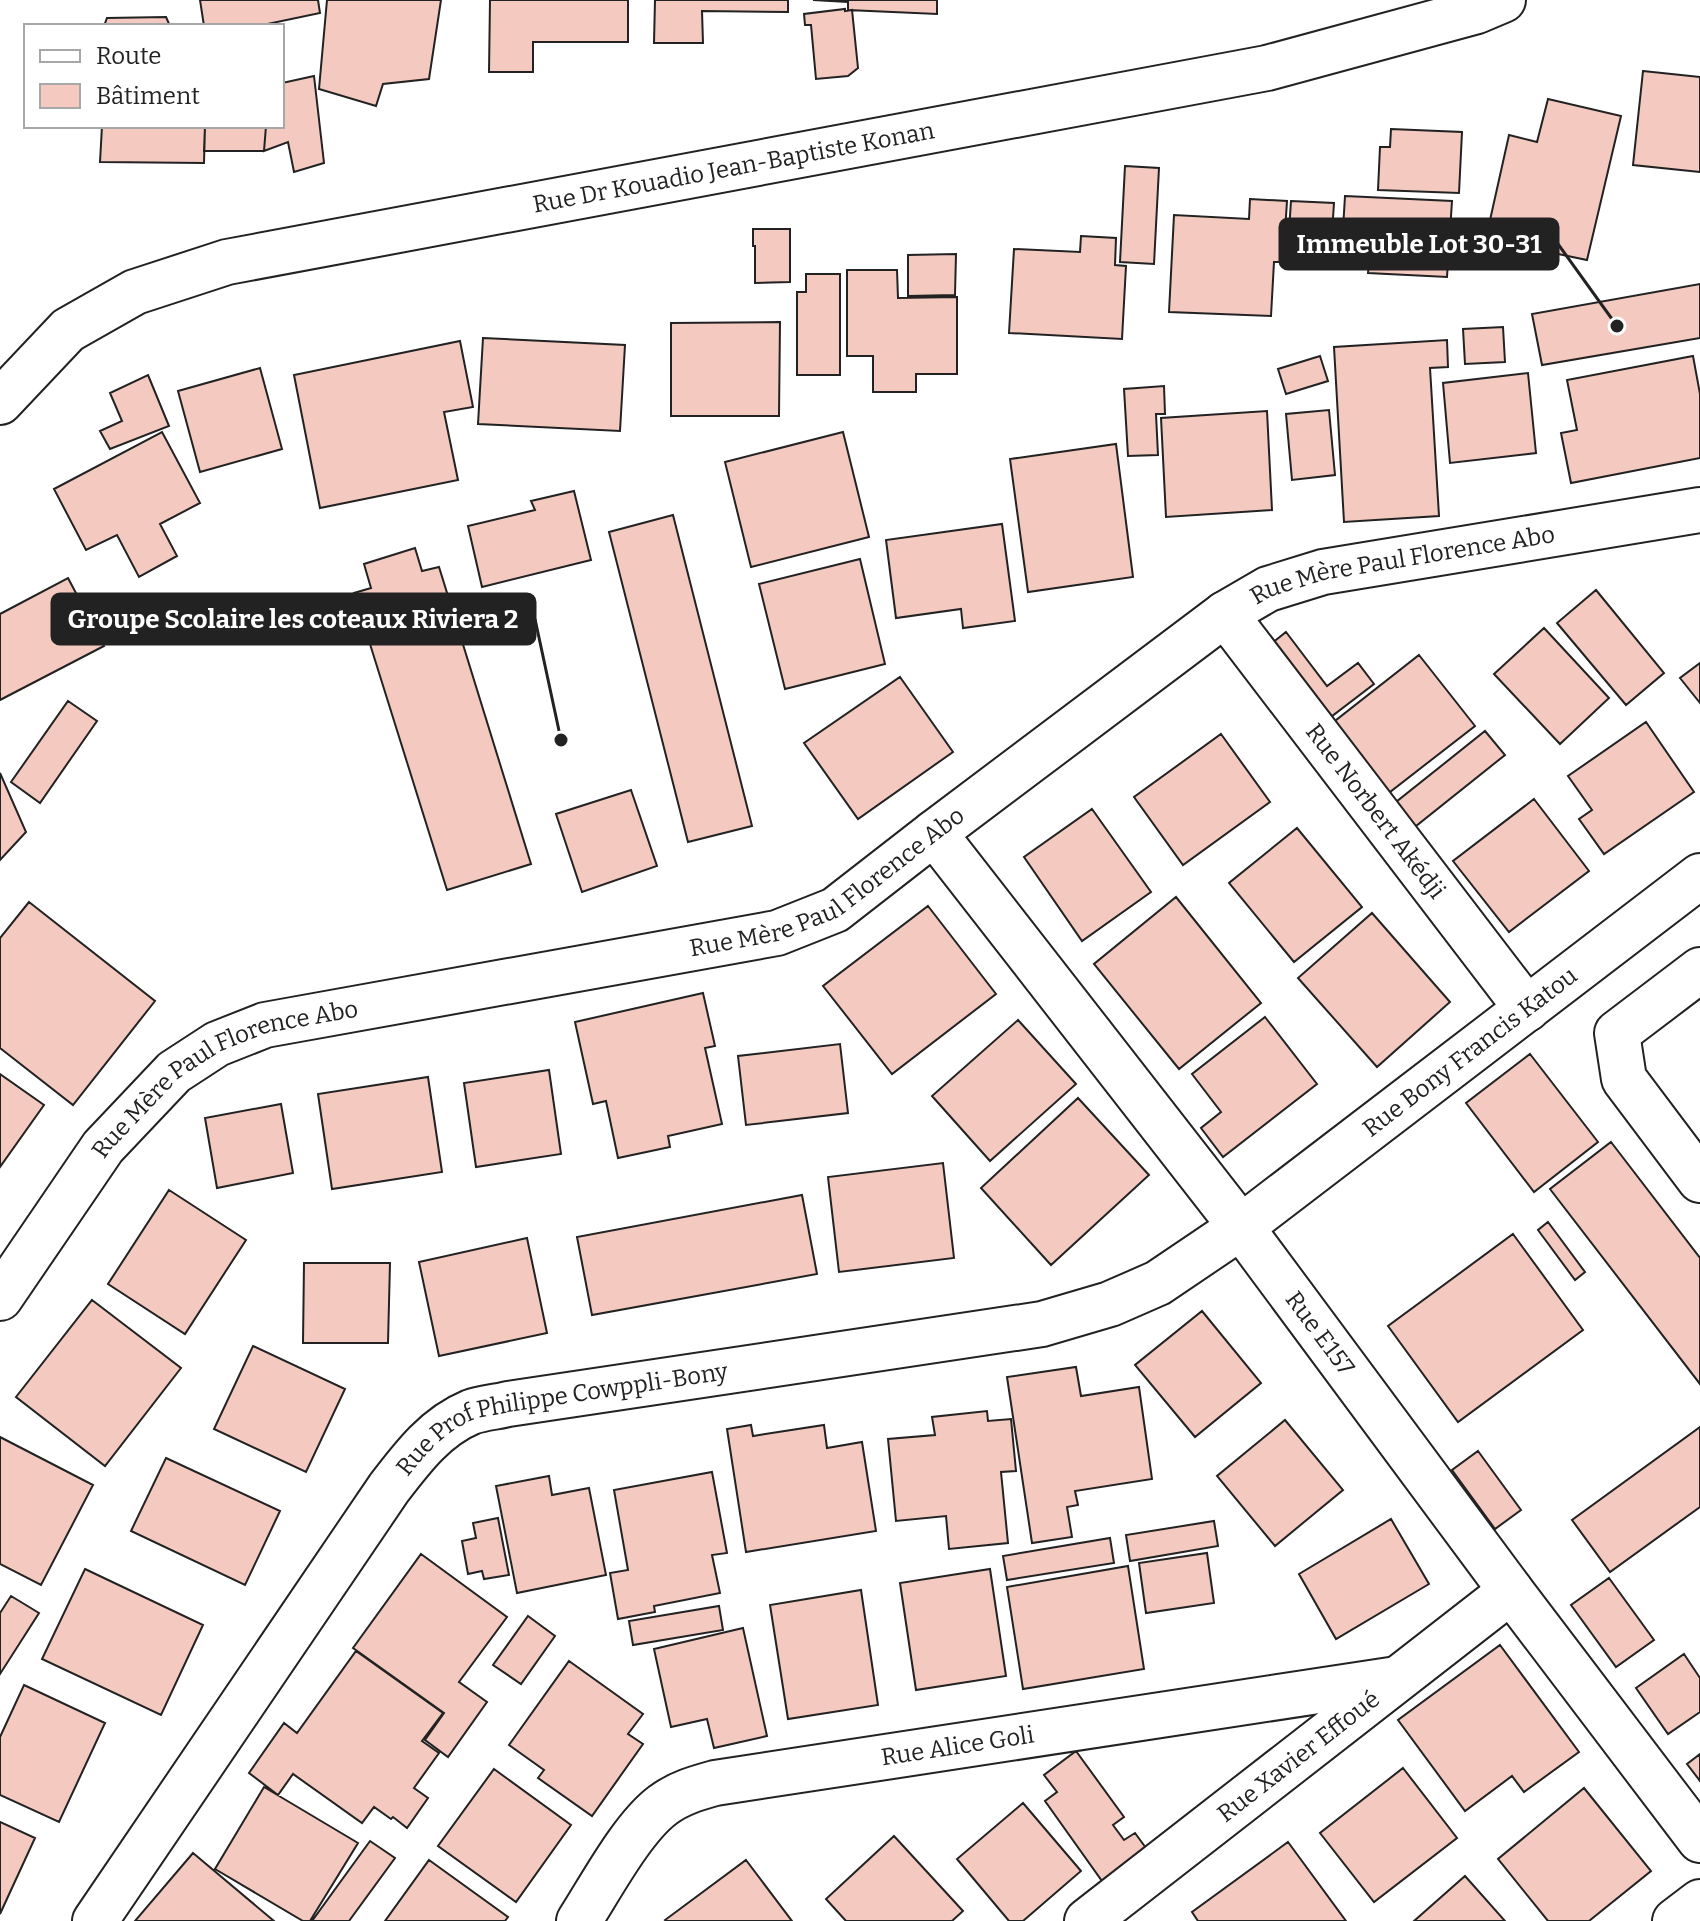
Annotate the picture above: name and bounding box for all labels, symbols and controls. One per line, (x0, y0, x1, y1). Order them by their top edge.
legend (24, 24, 284, 128)
text: Route (96, 42, 161, 70)
text: Bâtiment (96, 82, 200, 110)
street label: Rue Dr Kouadio Jean-Baptiste Konan (530, 116, 936, 219)
callout: Immeuble Lot 30-31 (1280, 219, 1558, 269)
text: Immeuble Lot 30-31 (1296, 229, 1542, 260)
street label: Rue Mère Paul Florence Abo (1245, 520, 1557, 610)
callout: Groupe Scolaire les coteaux Riviera 2 (52, 594, 535, 644)
text: Groupe Scolaire les coteaux Riviera 2 (68, 604, 518, 635)
street label: Rue Norbert Akédji (1300, 718, 1451, 904)
street label: Rue Mère Paul Florence Abo (687, 801, 970, 962)
street label: Rue Bony Francis Katou (1357, 961, 1583, 1143)
street label: Rue Mère Paul Florence Abo (86, 995, 360, 1163)
street label: Rue E157 (1280, 1286, 1360, 1381)
street label: Rue Prof Philippe Cowppli-Bony (390, 1357, 730, 1481)
street label: Rue Xavier Effoué (1212, 1685, 1385, 1828)
street label: Rue Alice Goli (879, 1721, 1036, 1771)

